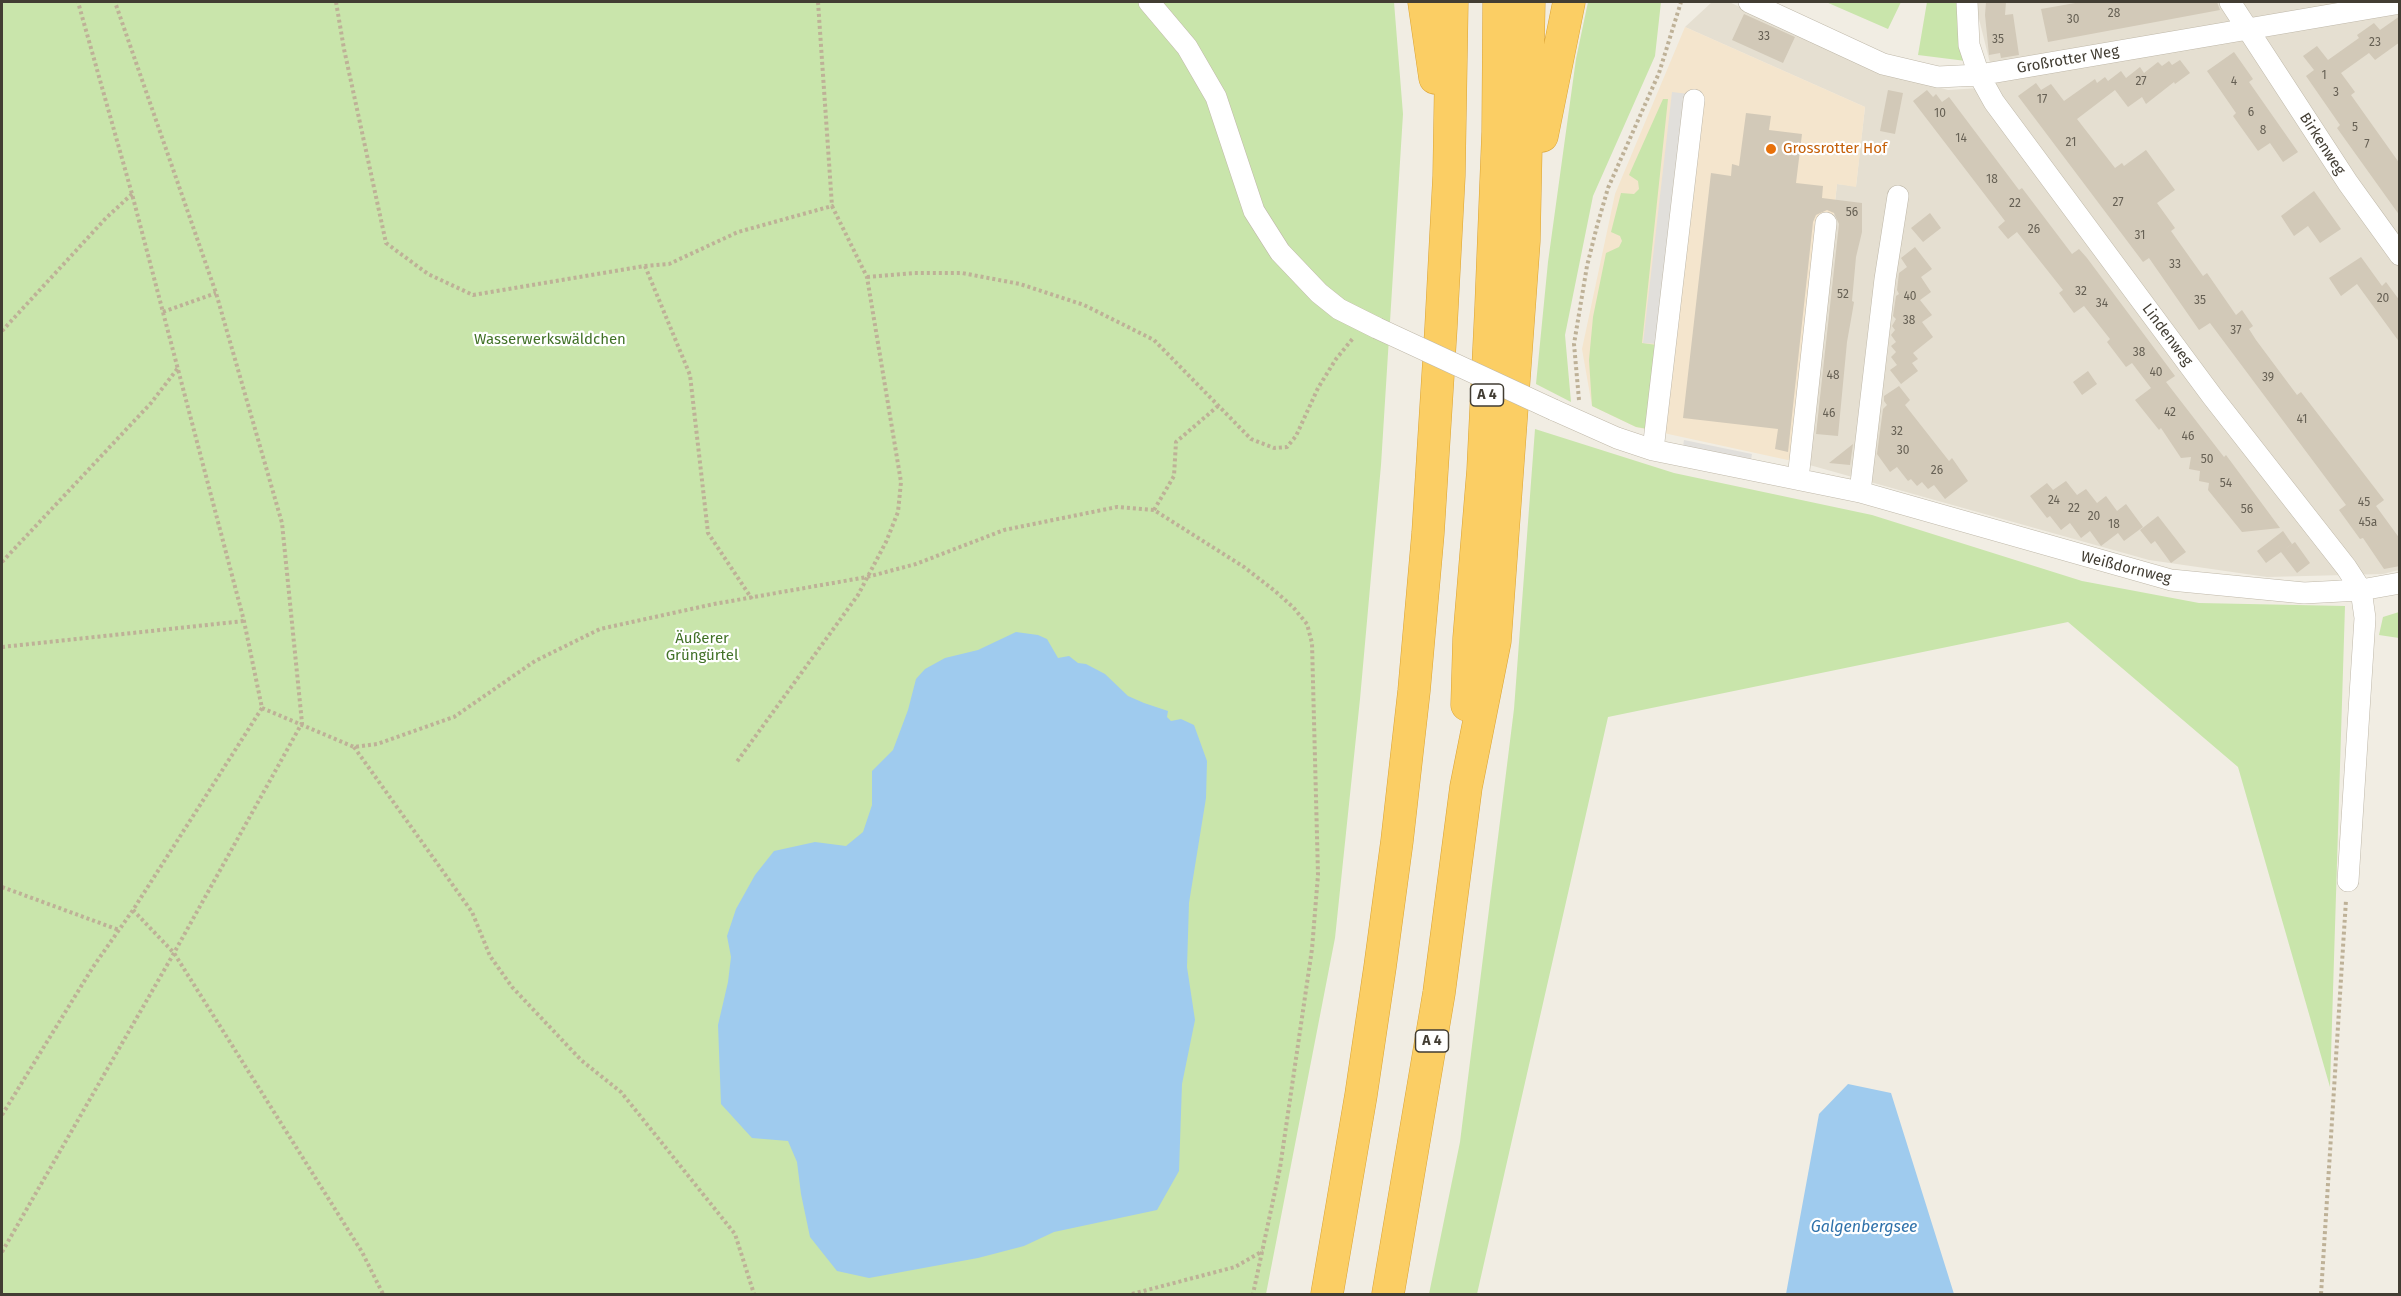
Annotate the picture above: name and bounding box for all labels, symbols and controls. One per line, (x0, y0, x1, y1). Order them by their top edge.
house number: 28 (2108, 7, 2120, 21)
house number: 30 (2067, 13, 2079, 27)
house number: 33 (1758, 30, 1770, 44)
house number: 35 (1992, 33, 2004, 47)
house number: 23 (2369, 36, 2381, 50)
street label: Großrotter Weg (2016, 42, 2120, 78)
house number: 1 (2321, 69, 2327, 83)
house number: 27 (2135, 75, 2147, 89)
house number: 4 (2231, 75, 2237, 89)
house number: 3 (2333, 86, 2339, 100)
house number: 17 (2037, 93, 2047, 107)
house number: 6 (2248, 106, 2254, 120)
house number: 10 (1934, 107, 1946, 121)
street label: Birkenweg (2295, 110, 2349, 178)
house number: 5 (2352, 121, 2358, 135)
house number: 8 (2260, 124, 2266, 138)
house number: 14 (1955, 132, 1967, 146)
house number: 21 (2066, 136, 2076, 150)
house number: 7 (2364, 138, 2370, 152)
place label: Grossrotter Hof (1783, 140, 1887, 158)
marker: Grossrotter Hof (1764, 142, 1778, 156)
house number: 18 (1986, 173, 1998, 187)
house number: 27 (2112, 196, 2124, 210)
house number: 22 (2009, 197, 2021, 211)
house number: 56 (1846, 206, 1858, 220)
house number: 26 (2028, 223, 2040, 237)
house number: 31 (2135, 229, 2145, 243)
house number: 33 (2169, 258, 2181, 272)
house number: 32 (2075, 285, 2087, 299)
house number: 52 (1837, 288, 1849, 302)
house number: 40 (1903, 290, 1917, 304)
house number: 20 (2377, 292, 2389, 306)
house number: 35 (2194, 294, 2206, 308)
house number: 34 (2096, 297, 2108, 311)
street label: Lindenweg (2138, 300, 2196, 370)
house number: 38 (1903, 314, 1915, 328)
house number: 37 (2230, 324, 2242, 338)
park label: Wasserwerkswäldchen (474, 331, 626, 349)
house number: 38 (2133, 346, 2145, 360)
house number: 40 (2149, 366, 2163, 380)
house number: 48 (1827, 369, 1839, 383)
house number: 39 (2262, 371, 2274, 385)
road number: A 4 (1470, 384, 1504, 406)
house number: 42 (2164, 406, 2176, 420)
house number: 46 (1823, 407, 1835, 421)
house number: 41 (2297, 413, 2307, 427)
house number: 32 (1891, 425, 1903, 439)
house number: 46 (2182, 430, 2194, 444)
house number: 30 (1897, 444, 1909, 458)
house number: 50 (2201, 453, 2213, 467)
house number: 26 (1931, 464, 1943, 478)
house number: 54 (2220, 477, 2232, 491)
house number: 24 (2048, 494, 2060, 508)
house number: 45 (2358, 496, 2370, 510)
house number: 22 (2068, 502, 2080, 516)
house number: 56 (2241, 503, 2253, 517)
house number: 20 (2088, 510, 2100, 524)
house number: 45a (2359, 516, 2377, 530)
house number: 18 (2108, 518, 2120, 532)
street label: Weißdornweg (2079, 548, 2173, 588)
park label: Äußerer Grüngürtel (666, 630, 738, 665)
road number: A 4 (1416, 1030, 1448, 1052)
water label: Galgenbergsee (1811, 1218, 1917, 1238)

